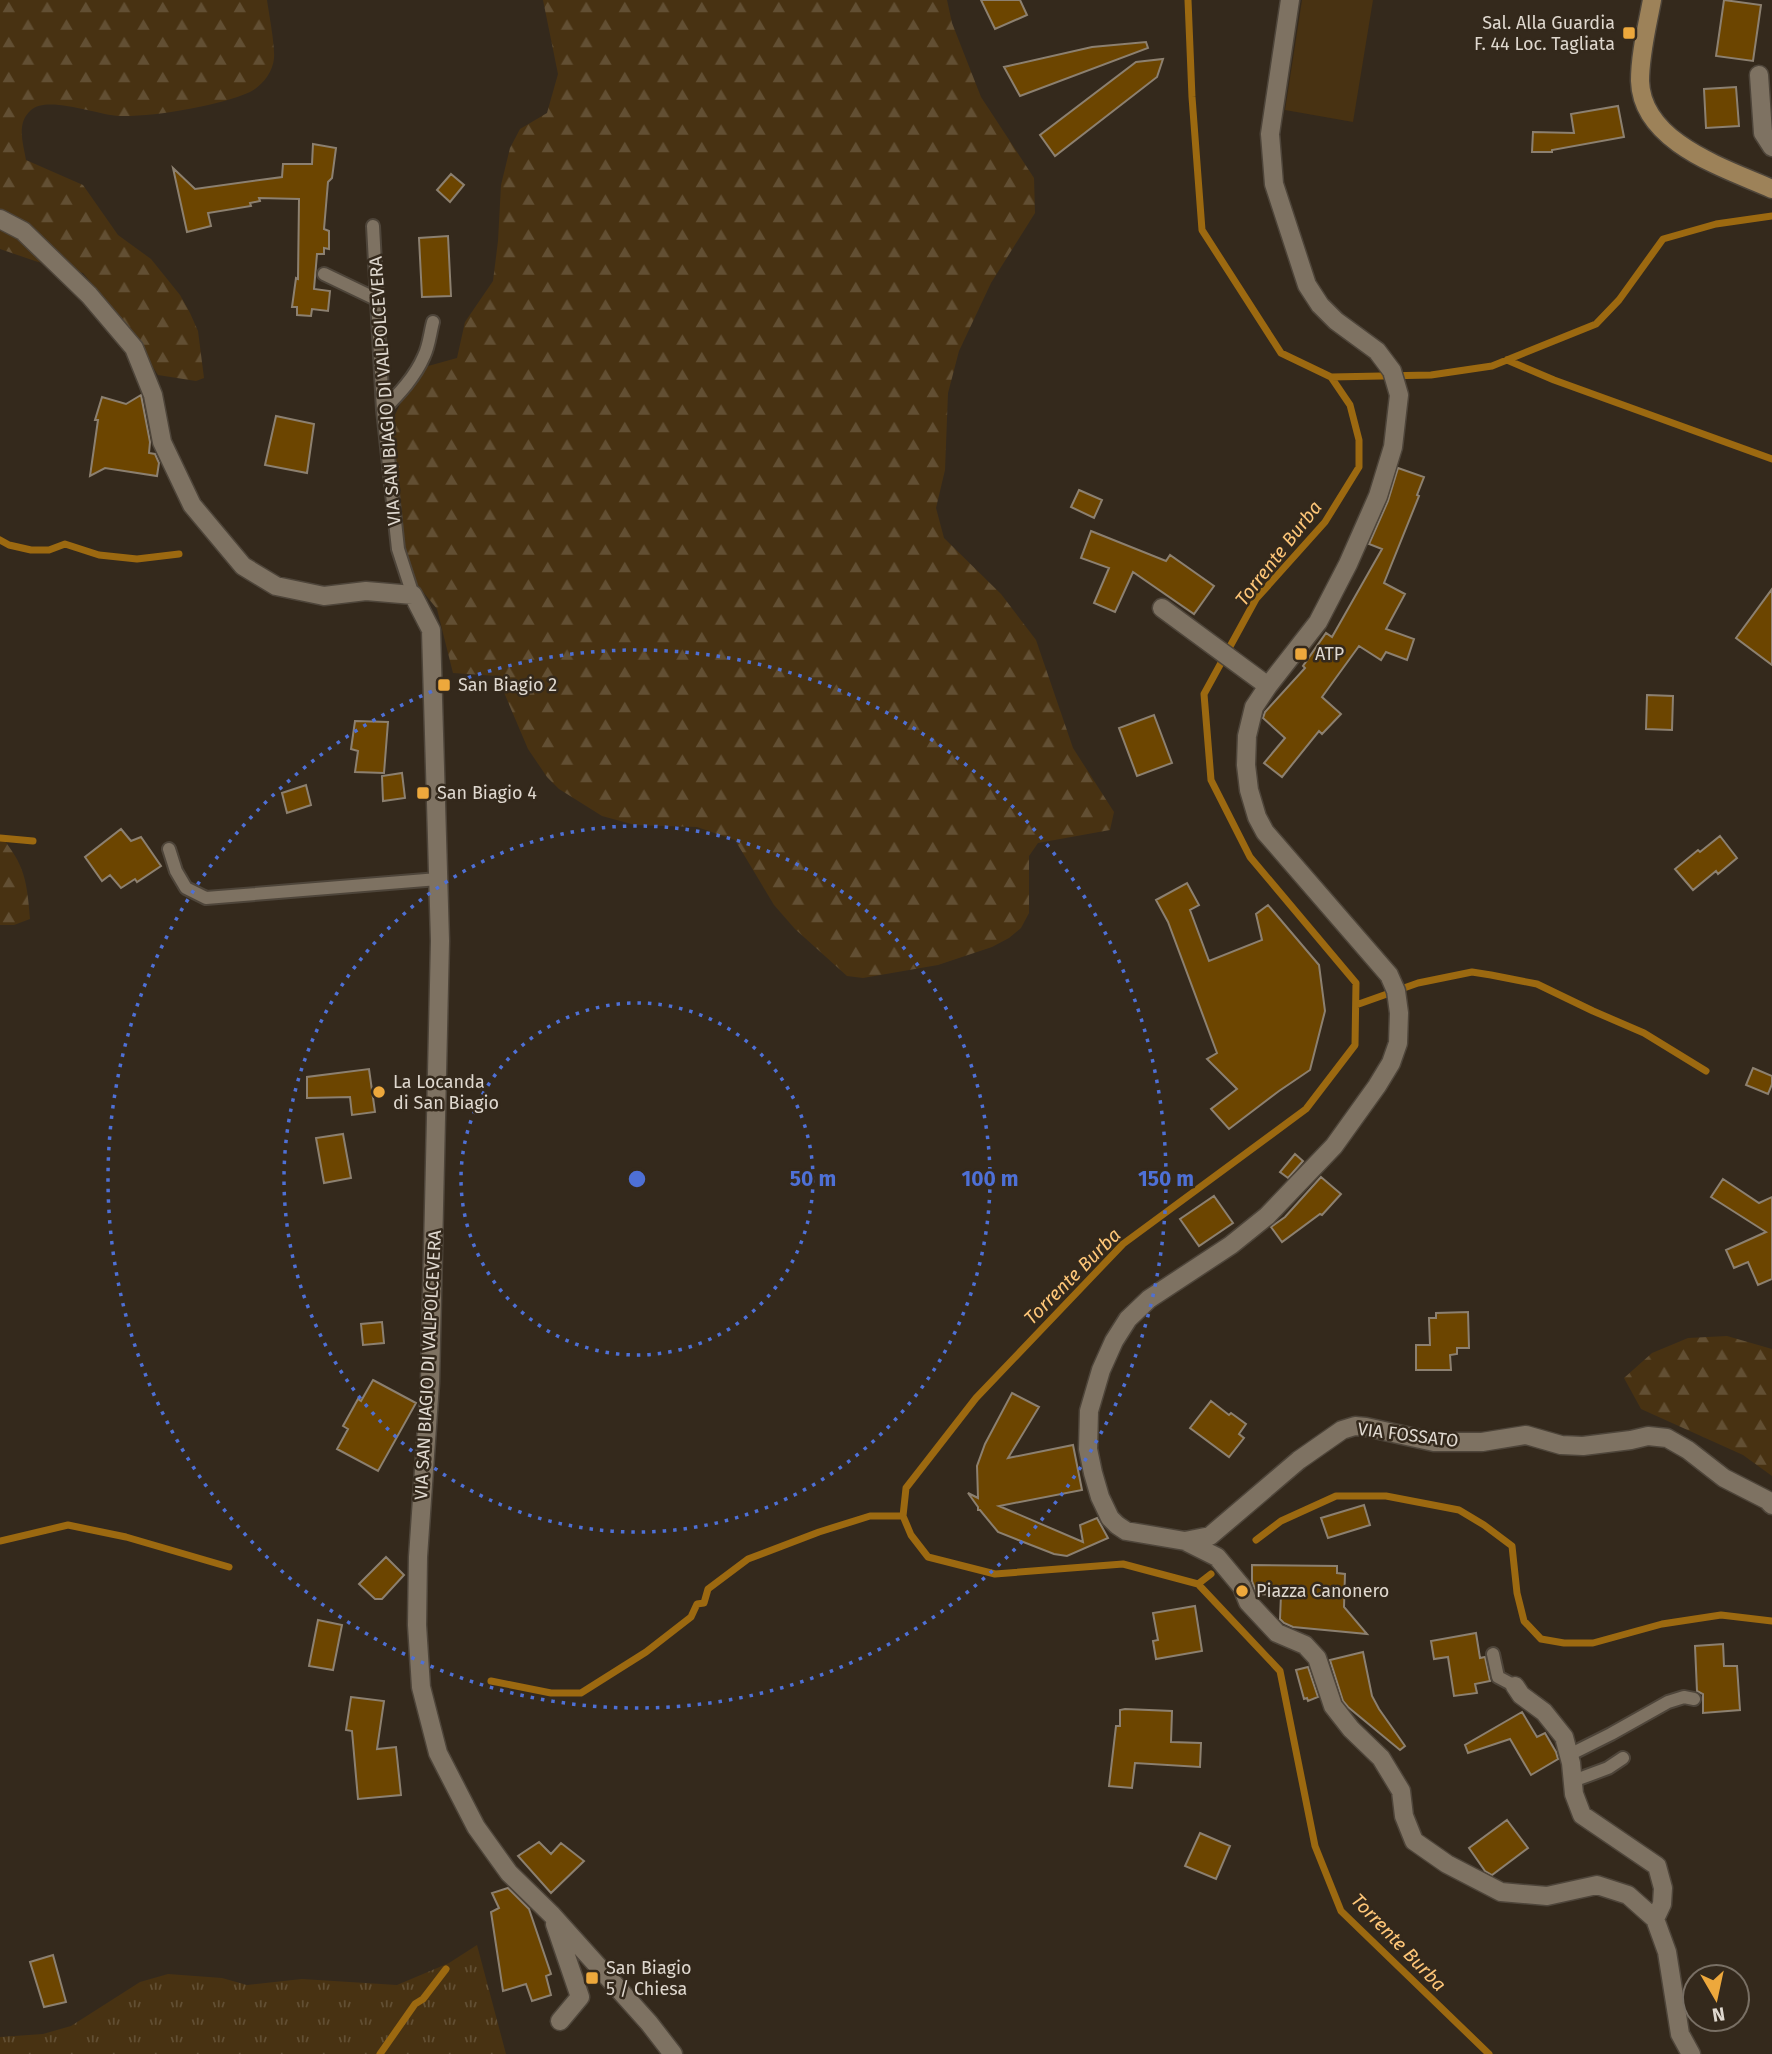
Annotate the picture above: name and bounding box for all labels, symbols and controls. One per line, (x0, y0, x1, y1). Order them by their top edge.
place label: Sal. Alla Guardia F. 44 Loc. Tagliata (1474, 12, 1615, 55)
marker: Sal. Alla Guardia F. 44 Loc. Tagliata (1621, 25, 1637, 41)
street label: VIA SAN BIAGIO DI VALPOLCEVERA (365, 255, 405, 526)
water label: Torrente Burba (1230, 496, 1327, 610)
place label: ATP (1315, 643, 1344, 665)
marker: ATP (1293, 646, 1309, 662)
place label: San Biagio 2 (458, 674, 557, 696)
marker: San Biagio 2 (436, 677, 452, 693)
place label: San Biagio 4 (437, 782, 537, 804)
marker: San Biagio 4 (415, 785, 431, 801)
place label: La Locanda di San Biagio (393, 1071, 499, 1114)
marker: La Locanda di San Biagio (371, 1084, 387, 1100)
text: 50 m (790, 1166, 836, 1192)
text: 100 m (961, 1166, 1019, 1192)
text: 150 m (1138, 1166, 1194, 1192)
centre of rings (625, 1167, 649, 1191)
water label: Torrente Burba (1019, 1223, 1125, 1329)
street label: VIA SAN BIAGIO DI VALPOLCEVERA (410, 1229, 446, 1500)
street label: VIA FOSSATO (1356, 1418, 1460, 1452)
place label: Piazza Canonero (1256, 1580, 1389, 1602)
marker: Piazza Canonero (1234, 1583, 1250, 1599)
water label: Torrente Burba (1346, 1889, 1451, 1996)
place label: San Biagio 5 / Chiesa (606, 1957, 692, 2000)
north arrow (1681, 1963, 1751, 2033)
marker: San Biagio 5 / Chiesa (584, 1970, 600, 1986)
text: N (1711, 2002, 1727, 2027)

